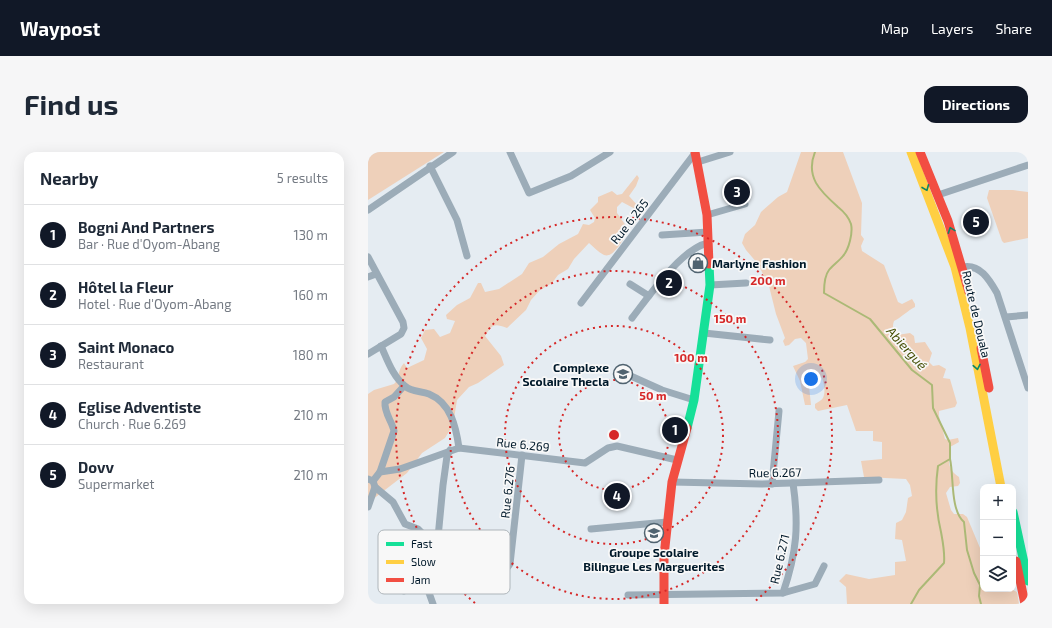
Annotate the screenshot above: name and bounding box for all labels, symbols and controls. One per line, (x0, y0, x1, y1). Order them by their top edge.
text: Waypost (20, 17, 100, 40)
text: Map (881, 20, 909, 37)
text: Layers (931, 20, 973, 37)
text: Share (995, 20, 1032, 37)
button: Directions (924, 86, 1028, 123)
text: Find us (24, 87, 118, 121)
text: Nearby (40, 168, 98, 188)
text: 5 results (277, 170, 328, 186)
pin: 3 (724, 177, 750, 207)
one-way arrow (921, 184, 929, 192)
street label: Rue 6.265 (607, 196, 651, 246)
pin: 5 (963, 207, 989, 237)
text: Bogni And Partners (78, 218, 214, 236)
text: 1 (50, 227, 56, 243)
text: 130 m (293, 227, 328, 243)
one-way arrow (947, 227, 956, 234)
text: Bar · Rue d'Oyom-Abang (78, 236, 220, 252)
shop icon: Marlyne Fashion (687, 252, 709, 274)
place label: Marlyne Fashion (712, 256, 806, 271)
pin: 2 (656, 268, 682, 298)
street label: Route de Douala (960, 269, 994, 359)
text: 200 m (750, 273, 786, 287)
text: Hôtel la Fleur (78, 278, 173, 296)
text: 2 (49, 287, 57, 303)
text: 160 m (293, 287, 328, 303)
text: Hotel · Rue d'Oyom-Abang (78, 296, 231, 312)
text: 150 m (714, 311, 746, 325)
water label: Abiergué (883, 322, 931, 373)
text: Saint Monaco (78, 338, 174, 356)
text: 3 (49, 347, 57, 363)
text: 180 m (293, 347, 328, 363)
text: 100 m (674, 350, 708, 364)
text: Restaurant (78, 356, 144, 372)
place label: Complexe Scolaire Thecla (523, 360, 609, 388)
school or university icon: Complexe Scolaire Thecla (612, 363, 634, 385)
one-way arrow (972, 363, 981, 370)
your location (801, 369, 821, 389)
text: 50 m (639, 388, 667, 402)
text: Eglise Adventiste (78, 398, 201, 416)
text: 4 (49, 407, 57, 423)
text: 210 m (293, 407, 328, 423)
pin: 1 (662, 415, 688, 445)
text: Church · Rue 6.269 (78, 416, 186, 432)
centre of rings (607, 428, 621, 442)
street label: Rue 6.269 (496, 434, 550, 454)
text: Dovv (78, 458, 114, 476)
street label: Rue 6.276 (497, 465, 517, 519)
street label: Rue 6.267 (749, 465, 801, 479)
text: 5 (49, 467, 57, 483)
text: 210 m (293, 467, 328, 483)
text: Supermarket (78, 476, 155, 492)
pin: 4 (604, 481, 630, 511)
map controls (980, 484, 1016, 592)
button: + (980, 484, 1016, 520)
button: − (980, 520, 1016, 556)
school or university icon: Groupe Scolaire Bilingue Les Marguerites (643, 522, 665, 544)
legend (378, 530, 510, 594)
street label: Rue 6.271 (766, 533, 792, 585)
text: Fast (411, 537, 433, 550)
place label: Groupe Scolaire Bilingue Les Marguerites (583, 545, 725, 573)
text: Slow (411, 555, 436, 568)
button: layers (980, 556, 1016, 592)
text: Jam (411, 573, 430, 586)

